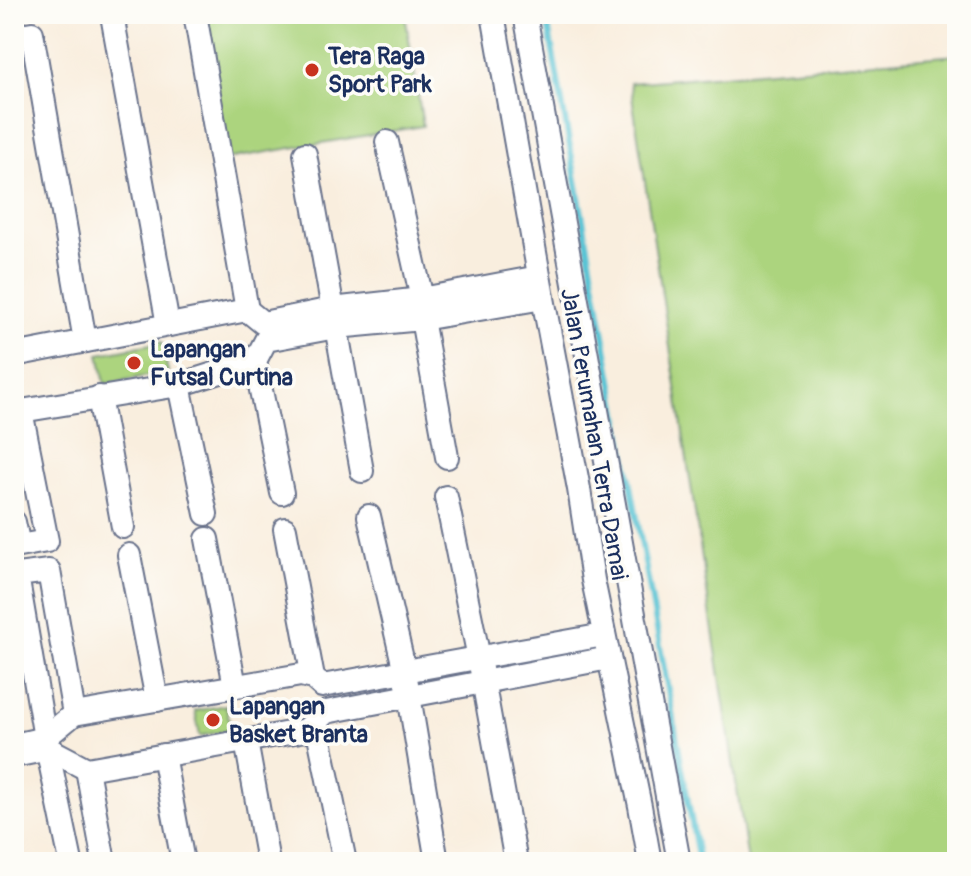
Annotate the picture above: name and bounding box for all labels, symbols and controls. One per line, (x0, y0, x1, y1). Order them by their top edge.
place label: Tera Raga Sport Park (327, 42, 433, 99)
marker: Tera Raga Sport Park (303, 61, 321, 79)
street label: Jalan Perumahan Terra Damai (554, 286, 634, 582)
place label: Lapangan Futsal Curtina (150, 335, 293, 392)
marker: Lapangan Futsal Curtina (125, 354, 143, 372)
place label: Lapangan Basket Branta (229, 692, 368, 749)
marker: Lapangan Basket Branta (204, 711, 222, 729)

